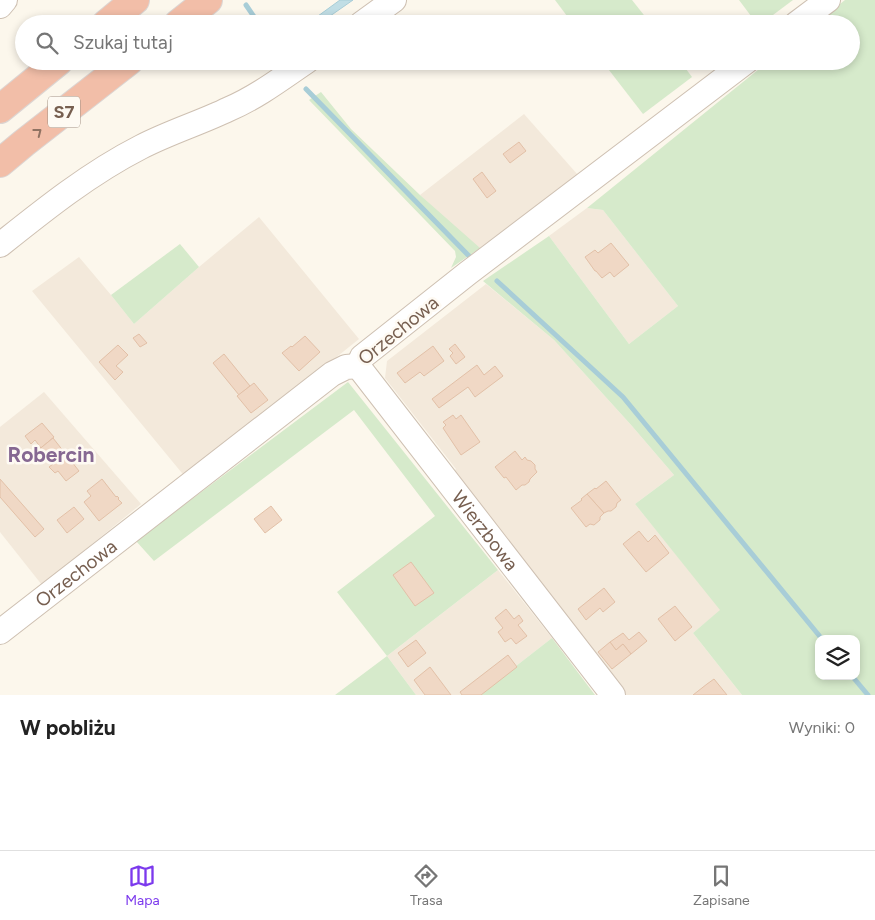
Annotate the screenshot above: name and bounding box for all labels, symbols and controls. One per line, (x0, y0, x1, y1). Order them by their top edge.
search box (15, 15, 860, 70)
icon: search (33, 29, 61, 57)
text: Szukaj tutaj (73, 31, 173, 54)
road number: S7 (48, 96, 80, 128)
one-way arrow (32, 130, 41, 138)
street label: Orzechowa (353, 291, 443, 370)
district label: Robercin (8, 442, 94, 467)
street label: Wierzbowa (447, 486, 523, 575)
street label: Orzechowa (31, 535, 121, 612)
map controls (815, 635, 860, 680)
button: layers (815, 635, 860, 680)
text: W pobliżu (20, 715, 116, 740)
text: Wyniki: 0 (789, 718, 855, 737)
tab: Mapa (125, 862, 160, 909)
tab: Trasa (410, 862, 443, 909)
tab: Zapisane (693, 862, 750, 909)

